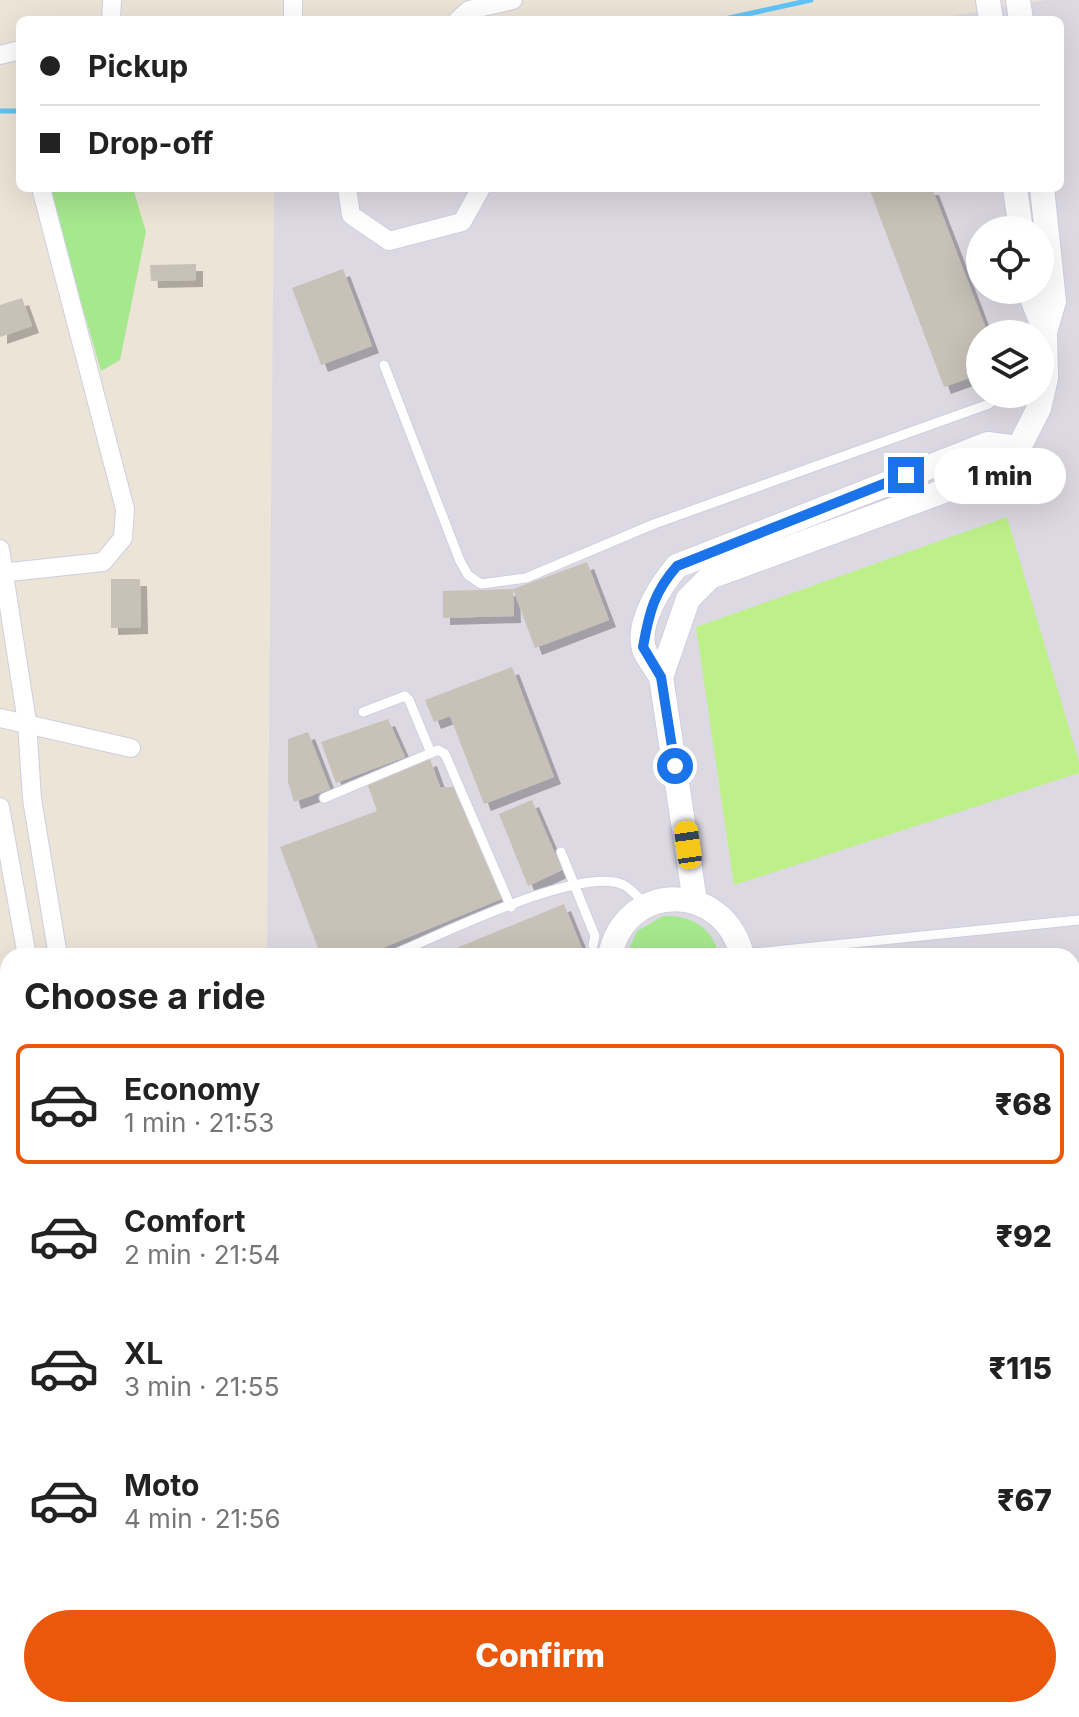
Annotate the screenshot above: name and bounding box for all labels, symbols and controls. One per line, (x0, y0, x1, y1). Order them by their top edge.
text: Pickup (88, 48, 188, 84)
text: Drop-off (88, 125, 214, 161)
map controls (966, 216, 1054, 408)
button: locate (966, 216, 1054, 304)
button: layers (966, 320, 1054, 408)
callout: 1 min (934, 447, 1066, 503)
route end (888, 457, 924, 493)
text: 1 min (967, 460, 1033, 491)
route start (657, 748, 693, 784)
car (673, 820, 703, 870)
text: Choose a ride (24, 974, 266, 1018)
icon: car (28, 1068, 100, 1140)
text: Economy (124, 1071, 260, 1107)
text: ₹68 (995, 1086, 1052, 1122)
text: 1 min · 21:53 (124, 1107, 274, 1138)
icon: car (28, 1200, 100, 1272)
text: Comfort (124, 1203, 245, 1239)
text: ₹92 (996, 1218, 1052, 1254)
text: 2 min · 21:54 (124, 1239, 280, 1270)
icon: car (28, 1332, 100, 1404)
text: XL (124, 1335, 163, 1371)
text: ₹115 (988, 1350, 1052, 1386)
text: 3 min · 21:55 (124, 1371, 279, 1402)
icon: car (28, 1464, 100, 1536)
text: Moto (124, 1467, 199, 1503)
text: ₹67 (997, 1482, 1052, 1518)
text: 4 min · 21:56 (124, 1503, 281, 1534)
button: Confirm (24, 1610, 1056, 1702)

